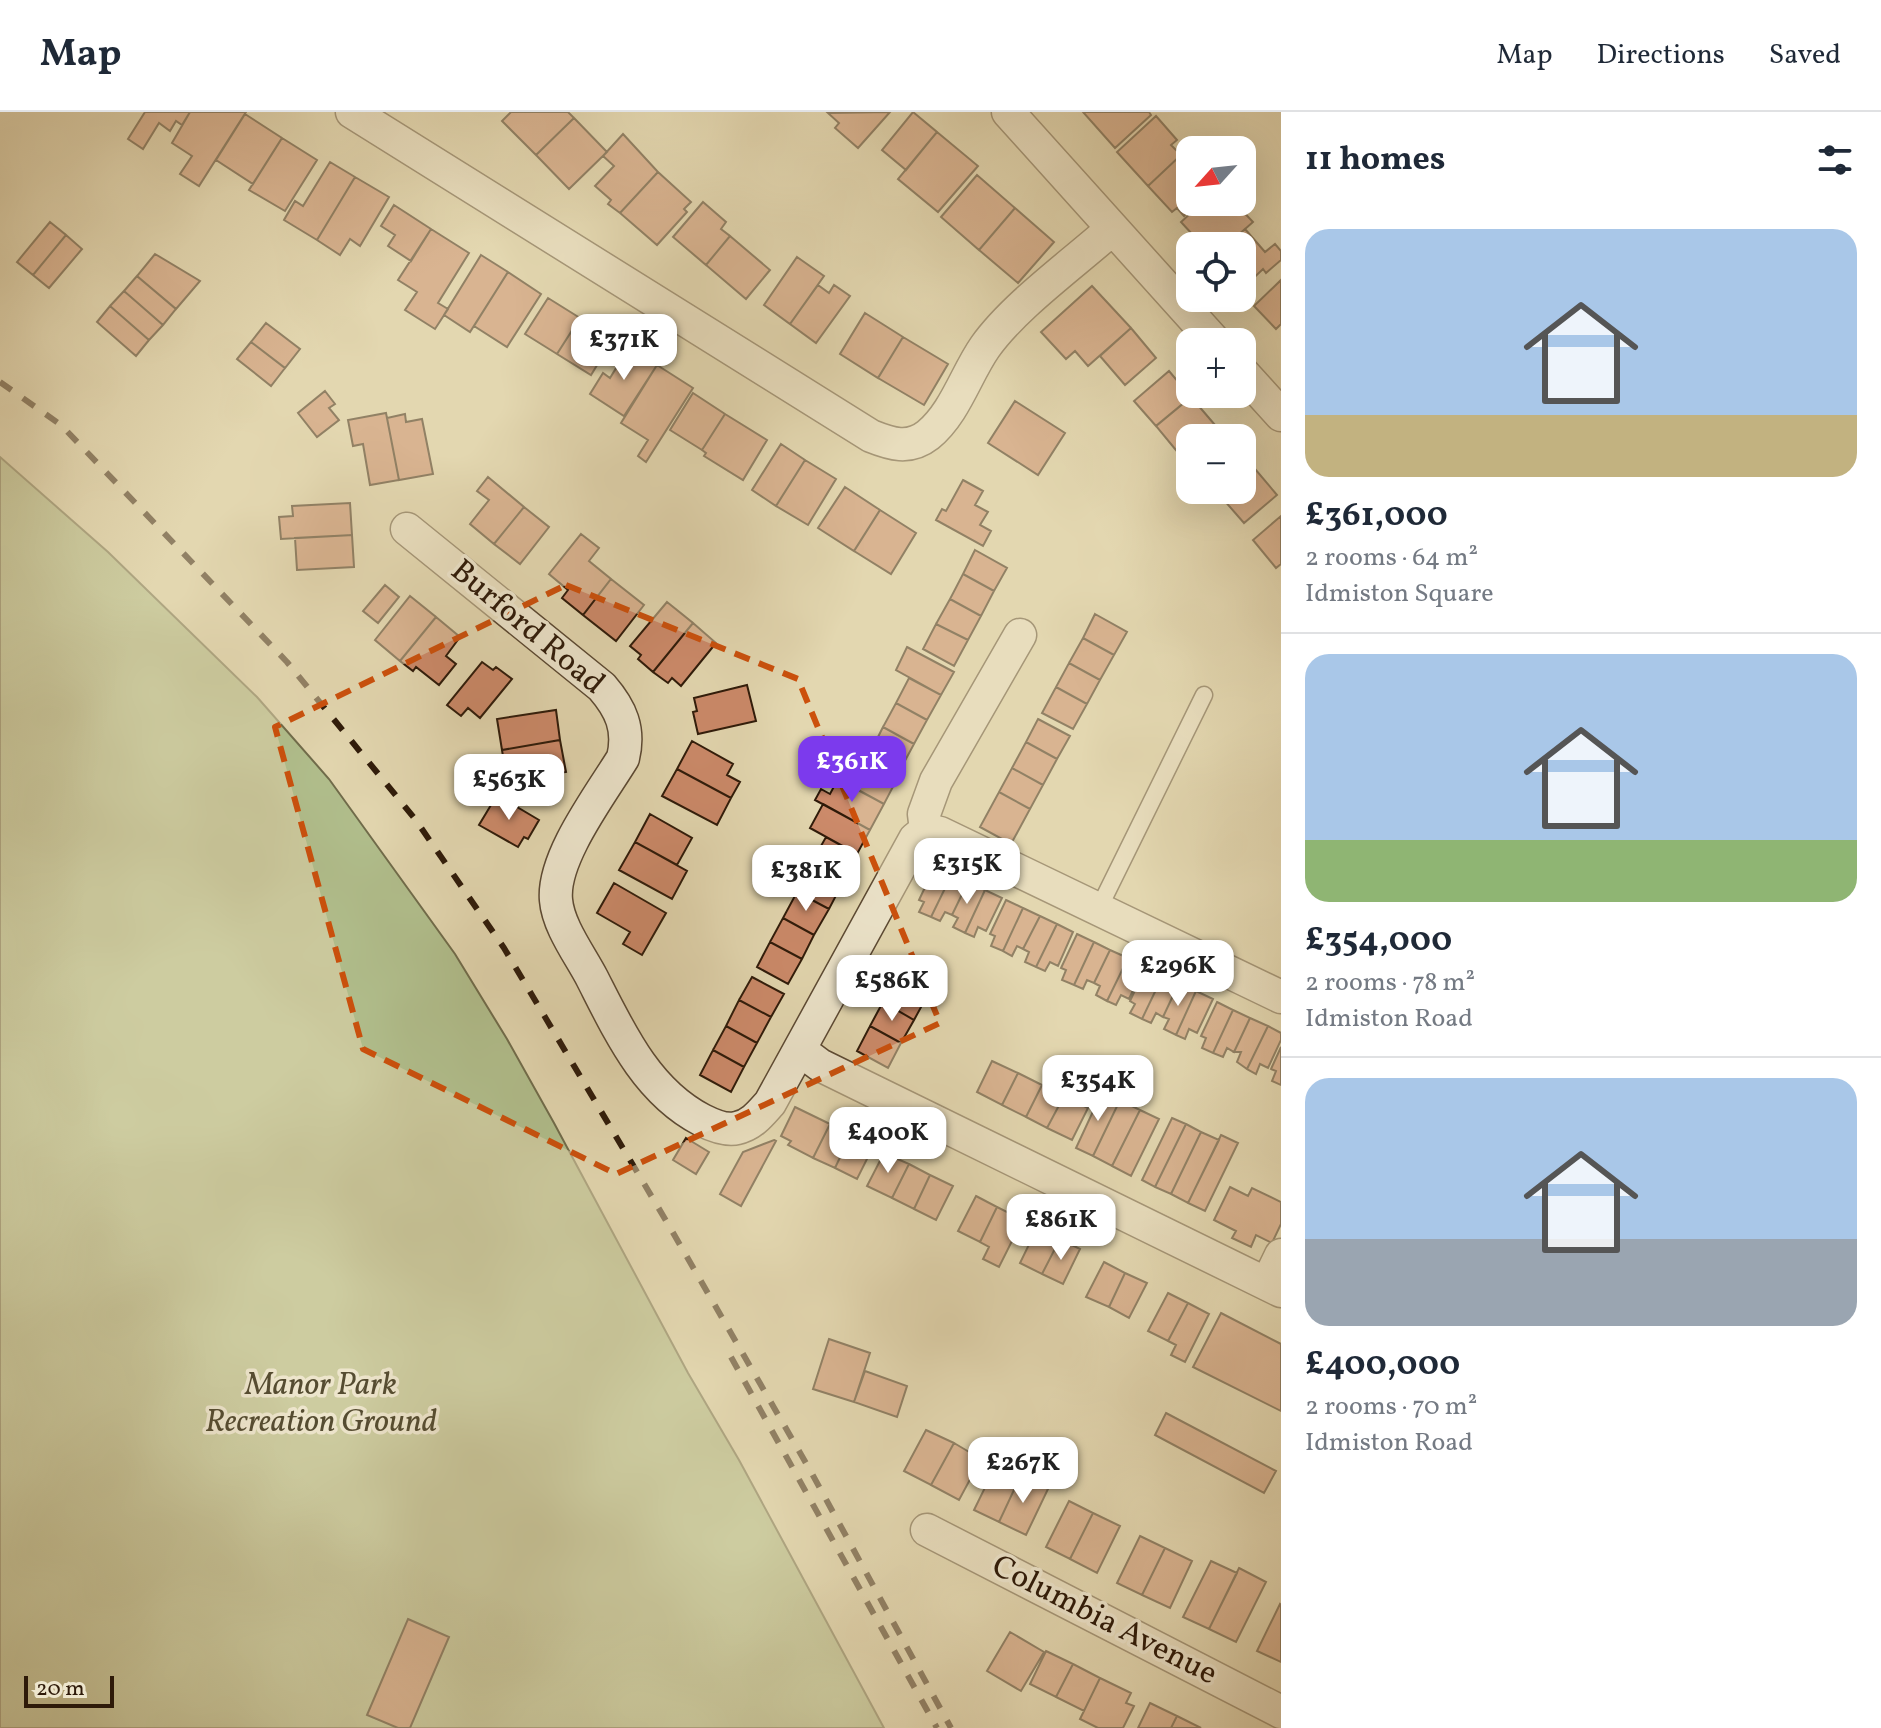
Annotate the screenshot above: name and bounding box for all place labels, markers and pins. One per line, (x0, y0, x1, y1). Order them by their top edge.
pin: £371K (568, 314, 680, 382)
pin: £361K (796, 736, 908, 804)
pin: £563K (453, 754, 565, 822)
pin: £315K (911, 838, 1023, 906)
pin: £381K (750, 845, 862, 913)
pin: £296K (1122, 940, 1234, 1008)
pin: £586K (836, 955, 948, 1023)
pin: £354K (1042, 1055, 1154, 1123)
pin: £400K (832, 1107, 944, 1175)
pin: £861K (1005, 1194, 1117, 1262)
pin: £267K (967, 1437, 1079, 1505)

